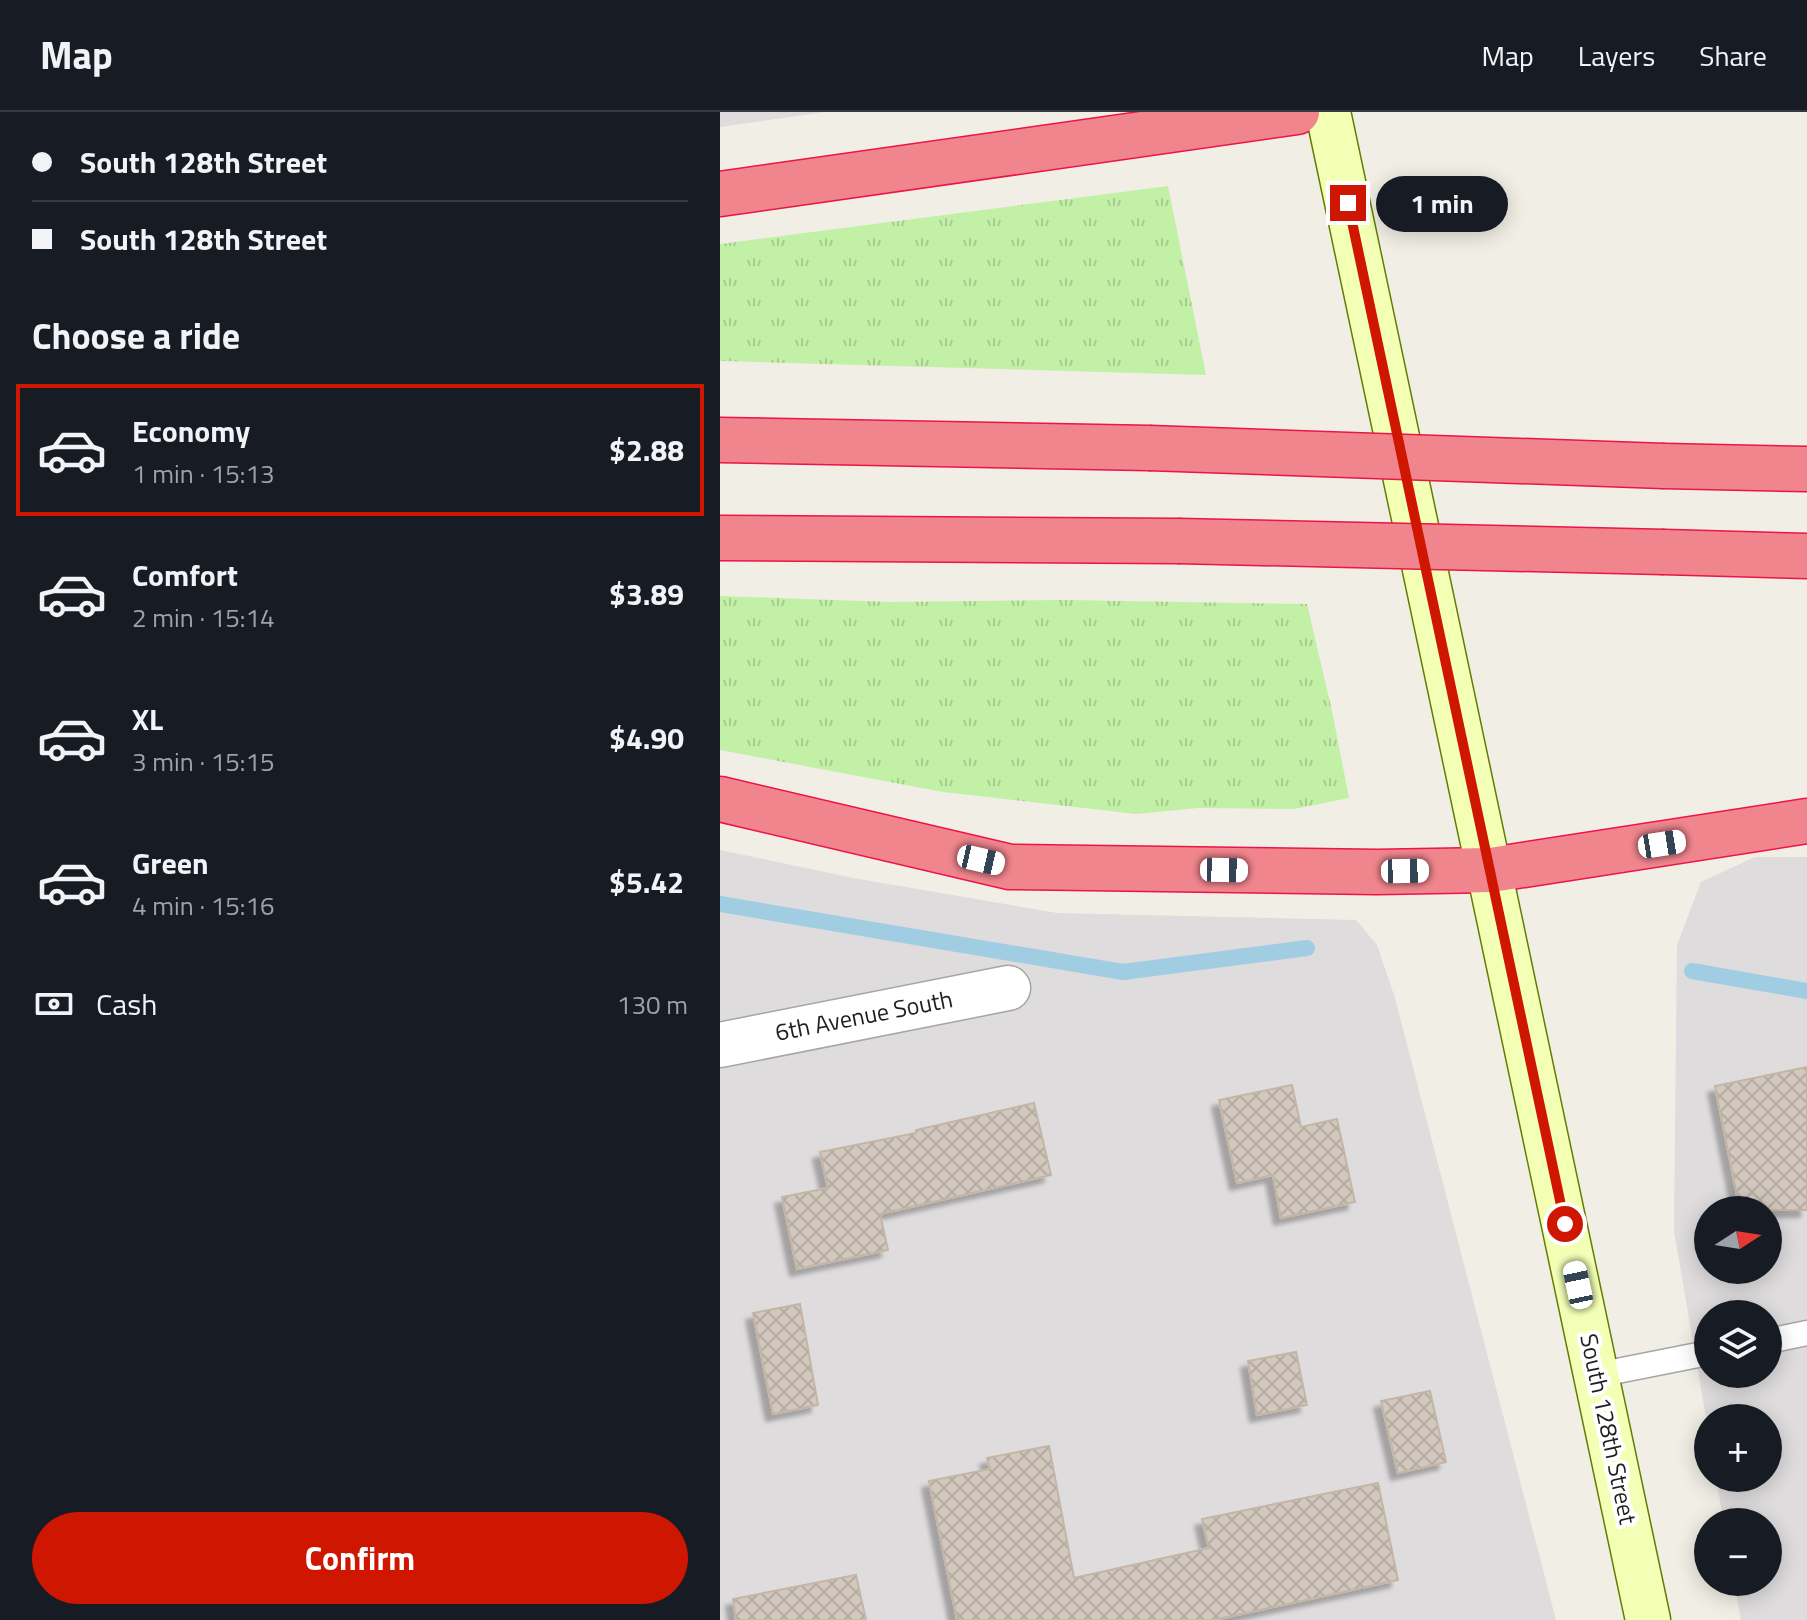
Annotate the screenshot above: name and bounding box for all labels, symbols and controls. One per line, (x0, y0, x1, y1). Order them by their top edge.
text: Map (40, 26, 113, 84)
text: Map (1481, 34, 1534, 77)
text: Layers (1578, 34, 1655, 77)
text: Share (1699, 34, 1767, 77)
text: South 128th Street (80, 139, 327, 185)
callout: 1 min (1376, 175, 1508, 231)
text: 1 min (1410, 184, 1474, 223)
route end (1330, 185, 1366, 221)
text: South 128th Street (80, 216, 327, 262)
text: Choose a ride (32, 308, 240, 363)
text: Economy (132, 408, 250, 454)
icon: car (36, 414, 108, 486)
text: $2.88 (609, 427, 684, 473)
text: 1 min · 15:13 (132, 454, 275, 493)
text: Comfort (132, 552, 238, 598)
icon: car (36, 558, 108, 630)
text: $3.89 (609, 571, 684, 617)
text: 2 min · 15:14 (132, 598, 275, 637)
text: XL (132, 696, 163, 742)
icon: car (36, 702, 108, 774)
text: $4.90 (609, 715, 684, 761)
text: 3 min · 15:15 (132, 742, 275, 781)
car (1636, 828, 1688, 860)
text: Green (132, 840, 209, 886)
car (955, 843, 1007, 877)
icon: car (36, 846, 108, 918)
car (1200, 858, 1248, 882)
text: $5.42 (609, 859, 684, 905)
car (1381, 859, 1429, 883)
text: 4 min · 15:16 (132, 886, 275, 925)
street label: 6th Avenue South (772, 980, 956, 1050)
text: Cash (96, 981, 157, 1027)
icon: cash (32, 982, 76, 1026)
text: 130 m (617, 985, 688, 1024)
north arrow (1694, 1196, 1782, 1284)
map controls (1694, 1196, 1782, 1596)
route start (1547, 1206, 1583, 1242)
car (1561, 1259, 1595, 1311)
button: layers (1694, 1300, 1782, 1388)
street label: South 128th Street (1571, 1330, 1647, 1528)
button: + (1694, 1404, 1782, 1492)
button: − (1694, 1508, 1782, 1596)
button: Confirm (32, 1512, 688, 1604)

